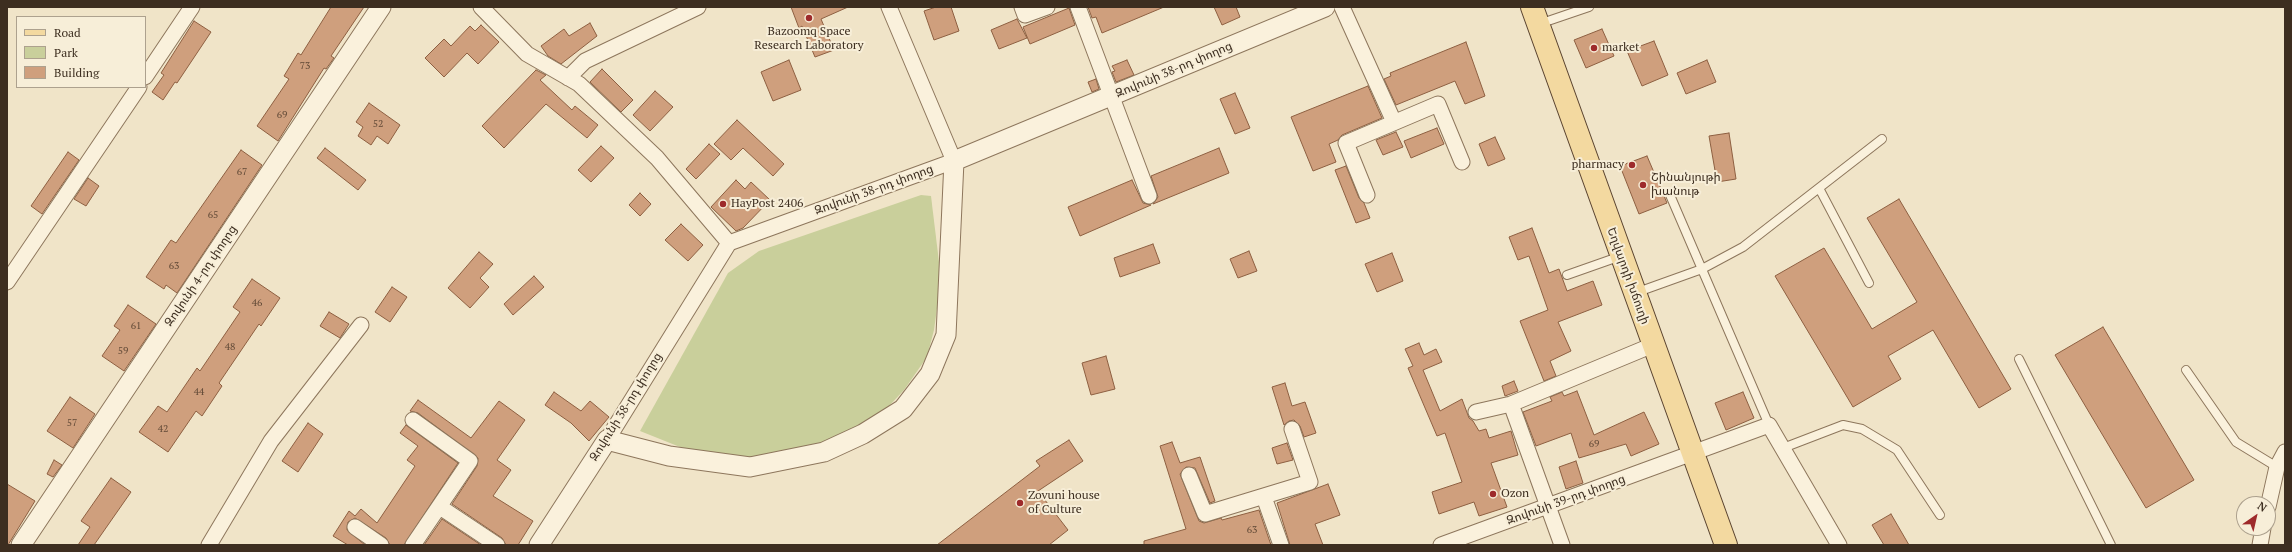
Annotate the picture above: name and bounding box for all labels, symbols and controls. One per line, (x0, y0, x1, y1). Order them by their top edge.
marker: Bazoomq Space Research Laboratory (804, 13, 814, 23)
legend (16, 16, 146, 88)
text: Road (54, 25, 81, 40)
place label: Bazoomq Space Research Laboratory (754, 25, 864, 53)
street label: Զովունի 38-րդ փողոց (1113, 39, 1235, 101)
place label: market (1602, 41, 1640, 55)
marker: market (1589, 43, 1599, 53)
text: Park (54, 45, 78, 60)
house number: 73 (300, 60, 310, 72)
text: Building (54, 65, 99, 80)
house number: 69 (277, 109, 287, 121)
house number: 52 (373, 118, 383, 130)
place label: pharmacy (1571, 158, 1624, 172)
marker: pharmacy (1627, 160, 1637, 170)
street label: Զովունի 38-րդ փողոց (813, 162, 935, 218)
house number: 67 (237, 166, 247, 178)
place label: Շինանյութի խանութ (1651, 171, 1721, 199)
marker: Շինանյութի խանութ (1638, 180, 1648, 190)
place label: HayPost 2406 (731, 197, 803, 211)
marker: HayPost 2406 (718, 199, 728, 209)
house number: 65 (208, 209, 218, 221)
street label: Զովունի 4-րդ փողոց (162, 223, 240, 329)
street label: Եղվարդի խճուղի (1604, 226, 1652, 326)
house number: 63 (169, 260, 179, 272)
house number: 46 (252, 297, 262, 309)
house number: 61 (131, 320, 141, 332)
house number: 48 (225, 341, 235, 353)
house number: 59 (118, 345, 128, 357)
street label: Զովունի 38-րդ փողոց (587, 350, 665, 464)
house number: 44 (194, 386, 204, 398)
house number: 57 (67, 417, 77, 429)
house number: 42 (158, 423, 168, 435)
house number: 69 (1589, 438, 1599, 450)
street label: Զովունի 39-րդ փողոց (1505, 472, 1627, 528)
place label: Ozon (1501, 487, 1529, 501)
place label: Zovuni house of Culture (1028, 489, 1100, 517)
marker: Ozon (1488, 489, 1498, 499)
north arrow (2236, 496, 2276, 536)
marker: Zovuni house of Culture (1015, 498, 1025, 508)
text: N (2255, 499, 2270, 515)
house number: 63 (1247, 524, 1257, 536)

